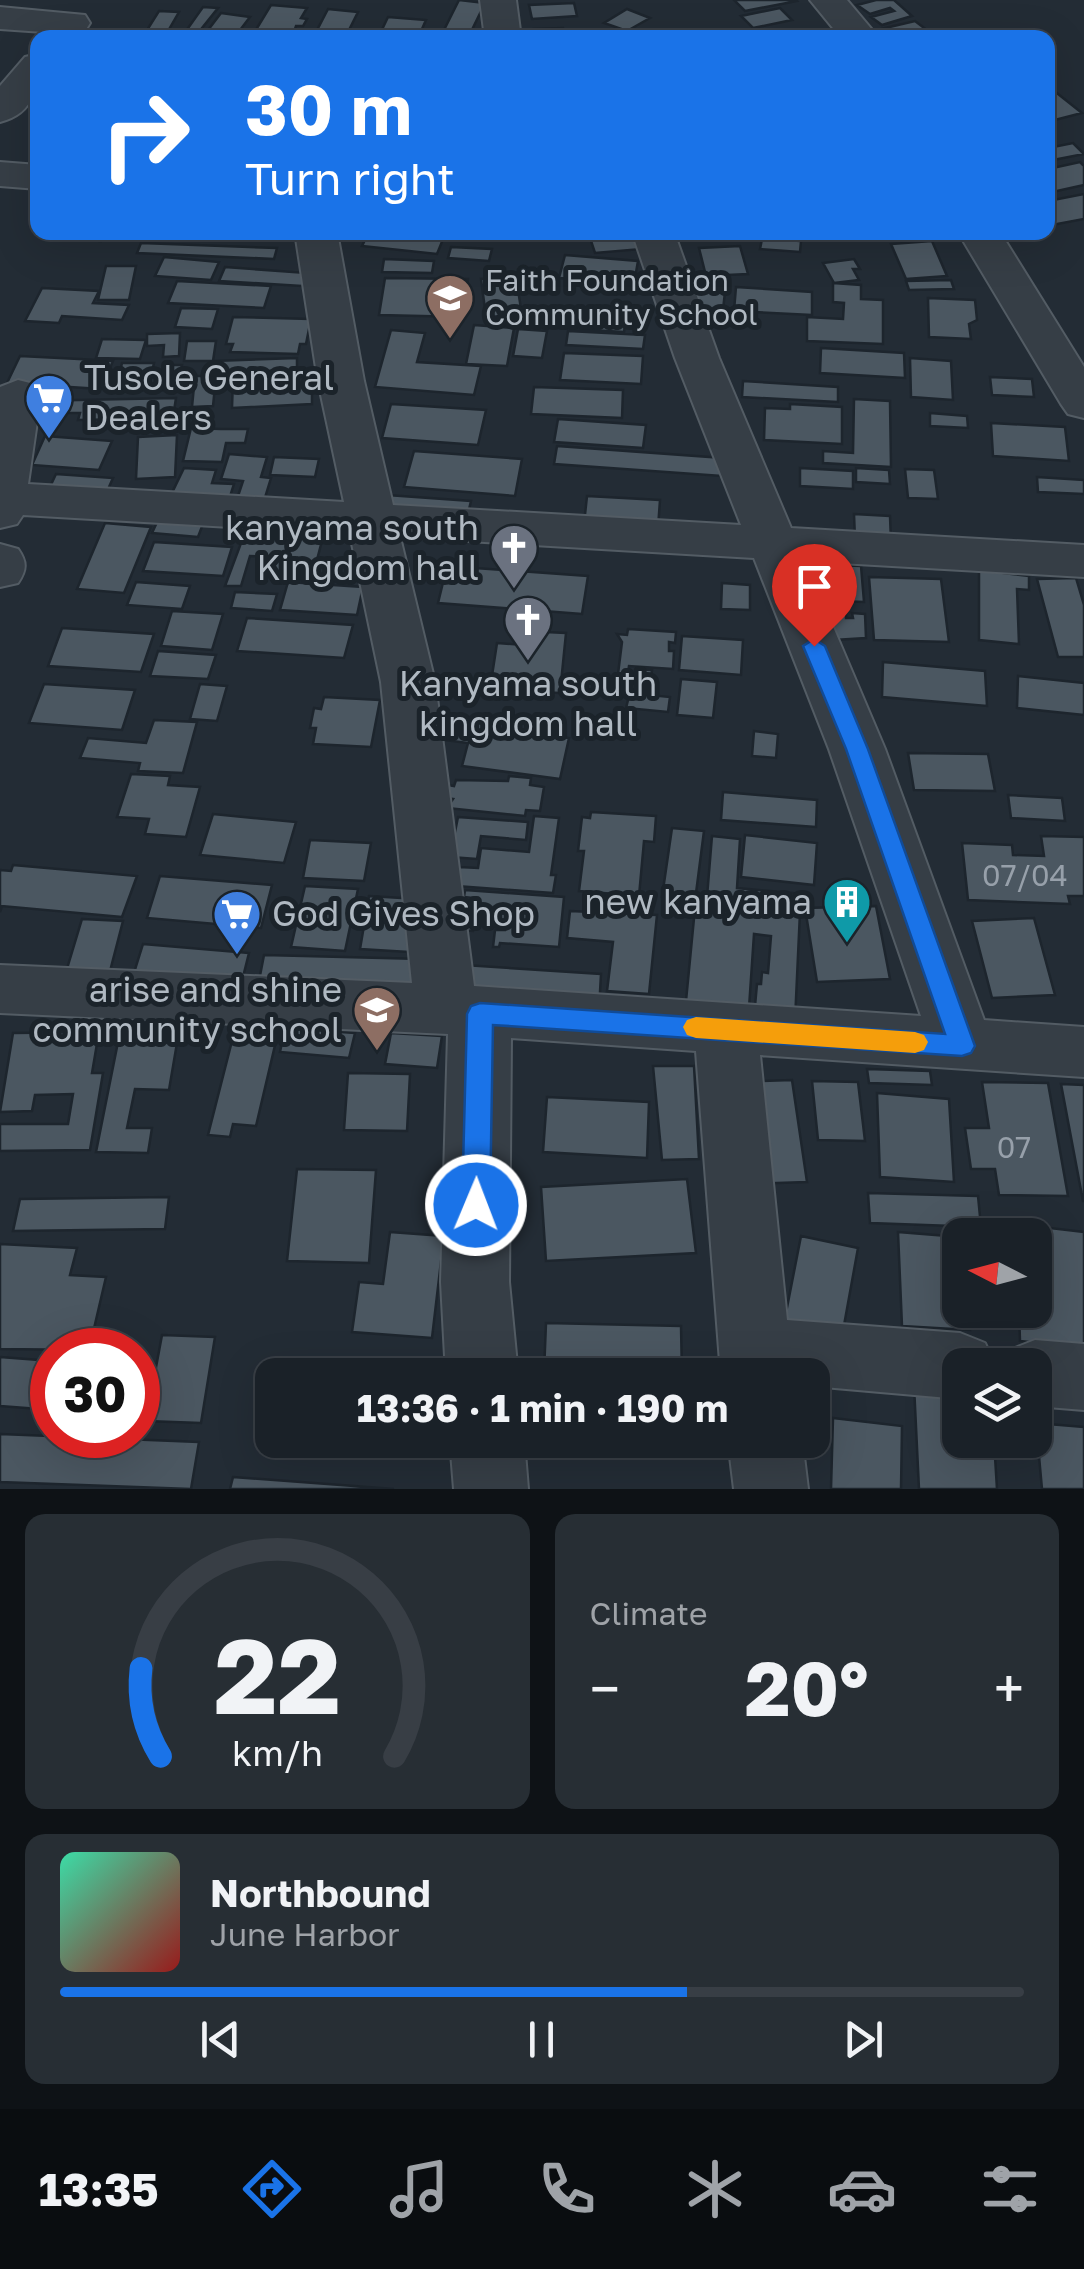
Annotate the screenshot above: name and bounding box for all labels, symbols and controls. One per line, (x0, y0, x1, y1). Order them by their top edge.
text: 30 m (245, 66, 412, 150)
icon: right (80, 70, 210, 200)
text: Turn right (245, 151, 455, 205)
place label: Faith Foundation Community School (485, 262, 758, 332)
school or university icon: Faith Foundation Community School (424, 272, 476, 340)
place label: Tusole General Dealers (84, 356, 334, 438)
supermarket icon: Tusole General Dealers (23, 372, 75, 440)
place label: kanyama south Kingdom hall (225, 506, 479, 588)
church icon: kanyama south Kingdom hall (488, 522, 540, 590)
pin (772, 544, 857, 647)
icon: arrive (787, 559, 842, 614)
church icon: Kanyama south kingdom hall (502, 594, 554, 662)
place label: Kanyama south kingdom hall (399, 662, 657, 744)
house number: 07/04 (982, 857, 1068, 893)
building icon: new kanyama (821, 876, 873, 944)
place label: new kanyama (584, 880, 812, 922)
supermarket icon: God Gives Shop (211, 888, 263, 956)
place label: God Gives Shop (272, 892, 535, 934)
place label: arise and shine community school (32, 968, 342, 1050)
school or university icon: arise and shine community school (351, 984, 403, 1052)
house number: 07 (997, 1129, 1031, 1165)
position arrow (424, 1153, 528, 1257)
north arrow (942, 1218, 1052, 1328)
map controls (942, 1218, 1052, 1458)
speed limit sign: 30 (30, 1328, 160, 1458)
button: layers (942, 1348, 1052, 1458)
text: 13:36 · 1 min · 190 m (357, 1385, 728, 1430)
text: Climate (590, 1594, 708, 1632)
text: 22 (214, 1612, 341, 1737)
text: 20° (745, 1642, 869, 1733)
text: − (590, 1655, 620, 1721)
text: + (994, 1655, 1024, 1721)
text: km/h (232, 1731, 323, 1774)
text: Northbound (210, 1870, 431, 1915)
text: June Harbor (210, 1915, 400, 1953)
icon: previous (193, 2012, 248, 2067)
icon: pause (514, 2012, 569, 2067)
icon: next (836, 2012, 891, 2067)
icon: directions (237, 2154, 307, 2224)
icon: music (384, 2154, 454, 2224)
icon: phone (532, 2154, 602, 2224)
icon: climate (680, 2154, 750, 2224)
icon: car (827, 2154, 897, 2224)
icon: filters (975, 2154, 1045, 2224)
text: 13:35 (39, 2162, 159, 2216)

